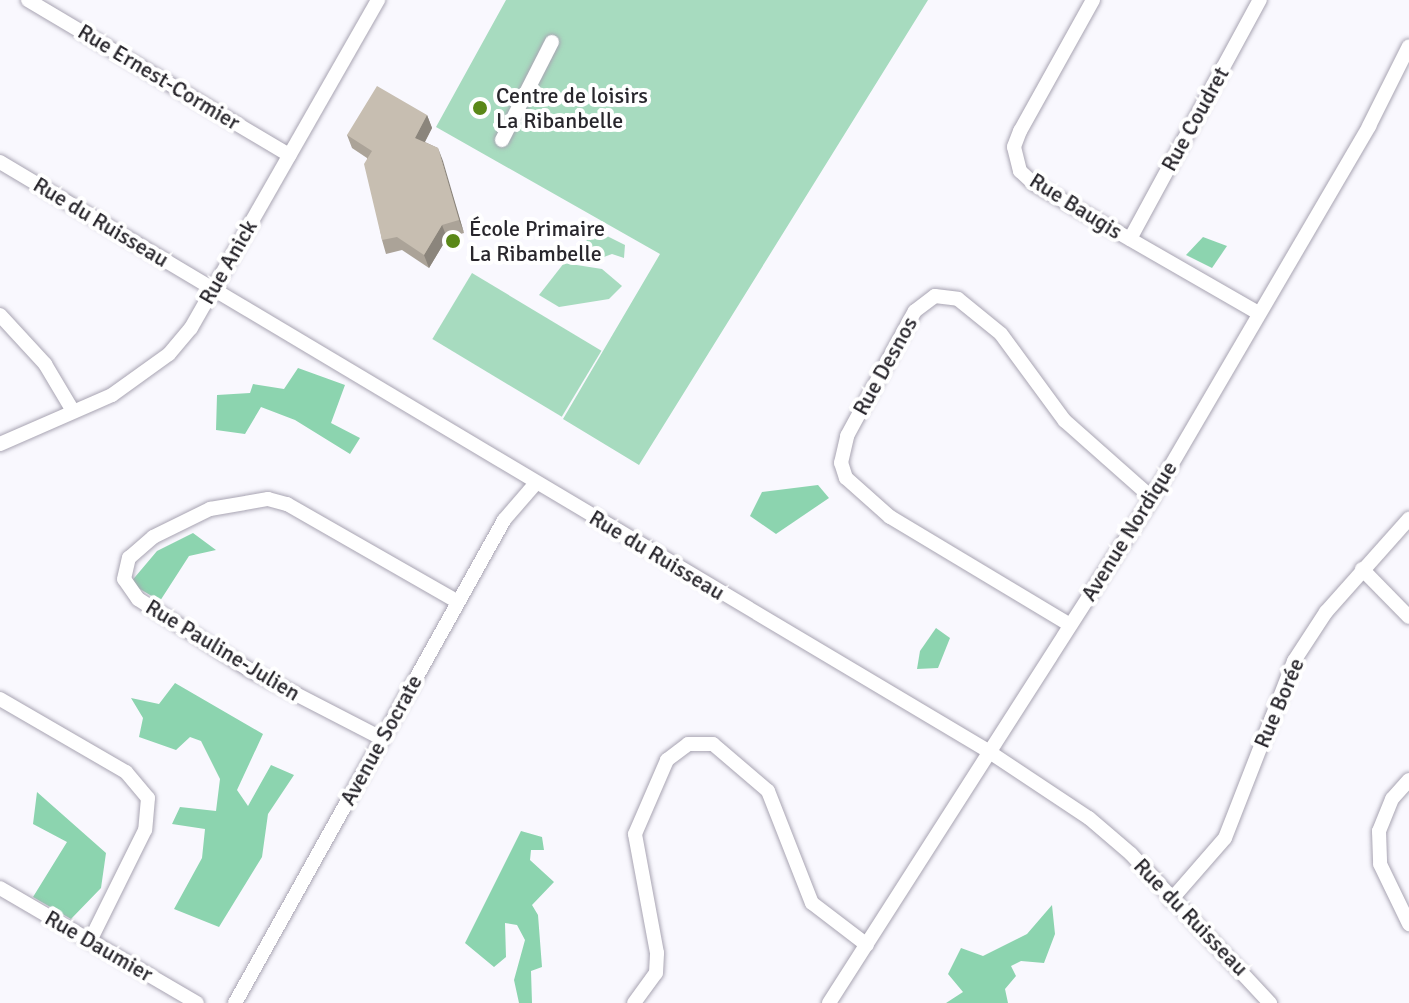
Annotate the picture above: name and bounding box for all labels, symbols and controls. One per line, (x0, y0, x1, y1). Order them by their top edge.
street label: Rue Ernest-Cormier (73, 18, 245, 136)
street label: Rue Coudret (1156, 62, 1234, 176)
place label: Centre de loisirs La Ribanbelle (496, 82, 648, 134)
marker: Centre de loisirs La Ribanbelle (471, 99, 489, 117)
street label: Rue Baugis (1025, 167, 1127, 245)
street label: Rue du Ruisseau (29, 171, 173, 273)
street label: Rue Anick (193, 215, 263, 309)
place label: École Primaire La Ribambelle (469, 215, 605, 266)
marker: École Primaire La Ribambelle (444, 232, 462, 250)
street label: Rue Desnos (847, 312, 923, 420)
street label: Avenue Nordique (1075, 456, 1183, 606)
street label: Rue du Ruisseau (585, 504, 729, 606)
street label: Rue Pauline-Julien (141, 593, 305, 707)
street label: Rue Borée (1248, 654, 1310, 752)
street label: Avenue Socrate (334, 670, 428, 810)
street label: Rue du Ruisseau (1128, 853, 1254, 981)
street label: Rue Daumier (40, 904, 158, 988)

